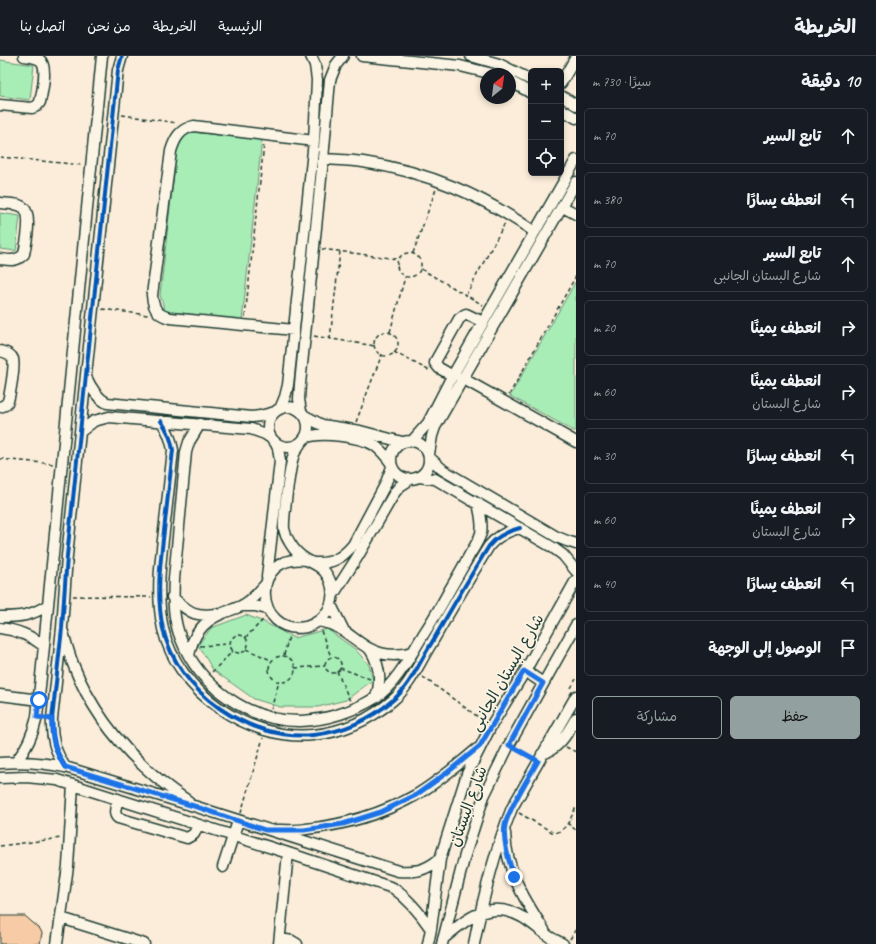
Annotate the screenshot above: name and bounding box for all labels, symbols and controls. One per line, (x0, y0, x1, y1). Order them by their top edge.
text: الخريطة (794, 15, 856, 39)
text: اتصل بنا (20, 18, 65, 35)
text: من نحن (87, 18, 131, 35)
text: الخريطة (153, 18, 196, 35)
text: الرئيسية (218, 18, 262, 35)
north arrow (480, 68, 516, 104)
map controls (528, 68, 564, 176)
button: + (528, 68, 564, 104)
text: 10 دقيقة (801, 71, 860, 92)
text: سيرًا · 730 m (592, 74, 651, 90)
button: − (528, 104, 564, 140)
icon: ahead (837, 125, 859, 147)
text: تابع السير (764, 127, 821, 146)
text: 70 m (593, 128, 615, 144)
button: locate (528, 140, 564, 176)
icon: left (837, 189, 859, 211)
text: انعطف يسارًا (746, 191, 821, 210)
text: 380 m (593, 192, 621, 208)
text: تابع السير (764, 244, 821, 263)
icon: ahead (837, 253, 859, 275)
text: 70 m (593, 256, 615, 272)
text: شارع البستان الجانبى (714, 268, 821, 284)
icon: right (837, 317, 859, 339)
text: انعطف يمينًا (750, 319, 821, 338)
text: 20 m (593, 320, 615, 336)
text: انعطف يمينًا (750, 372, 821, 391)
icon: right (837, 381, 859, 403)
text: 60 m (593, 384, 615, 400)
text: شارع البستان (752, 396, 821, 412)
icon: left (837, 445, 859, 467)
text: انعطف يسارًا (746, 447, 821, 466)
text: 30 m (593, 448, 615, 464)
text: انعطف يمينًا (750, 500, 821, 519)
icon: right (837, 509, 859, 531)
text: 60 m (593, 512, 615, 528)
text: شارع البستان (752, 524, 821, 540)
icon: left (837, 573, 859, 595)
text: انعطف يسارًا (746, 575, 821, 594)
text: 40 m (593, 576, 615, 592)
street label: شارع البستان الجانبى (465, 610, 549, 735)
icon: arrive (837, 637, 859, 659)
text: الوصول إلى الوجهة (708, 639, 821, 658)
route start (30, 691, 48, 709)
button: مشاركة (592, 696, 722, 739)
button: حفظ (730, 696, 860, 739)
street label: شارع البستان (444, 763, 493, 850)
route end (505, 868, 523, 886)

